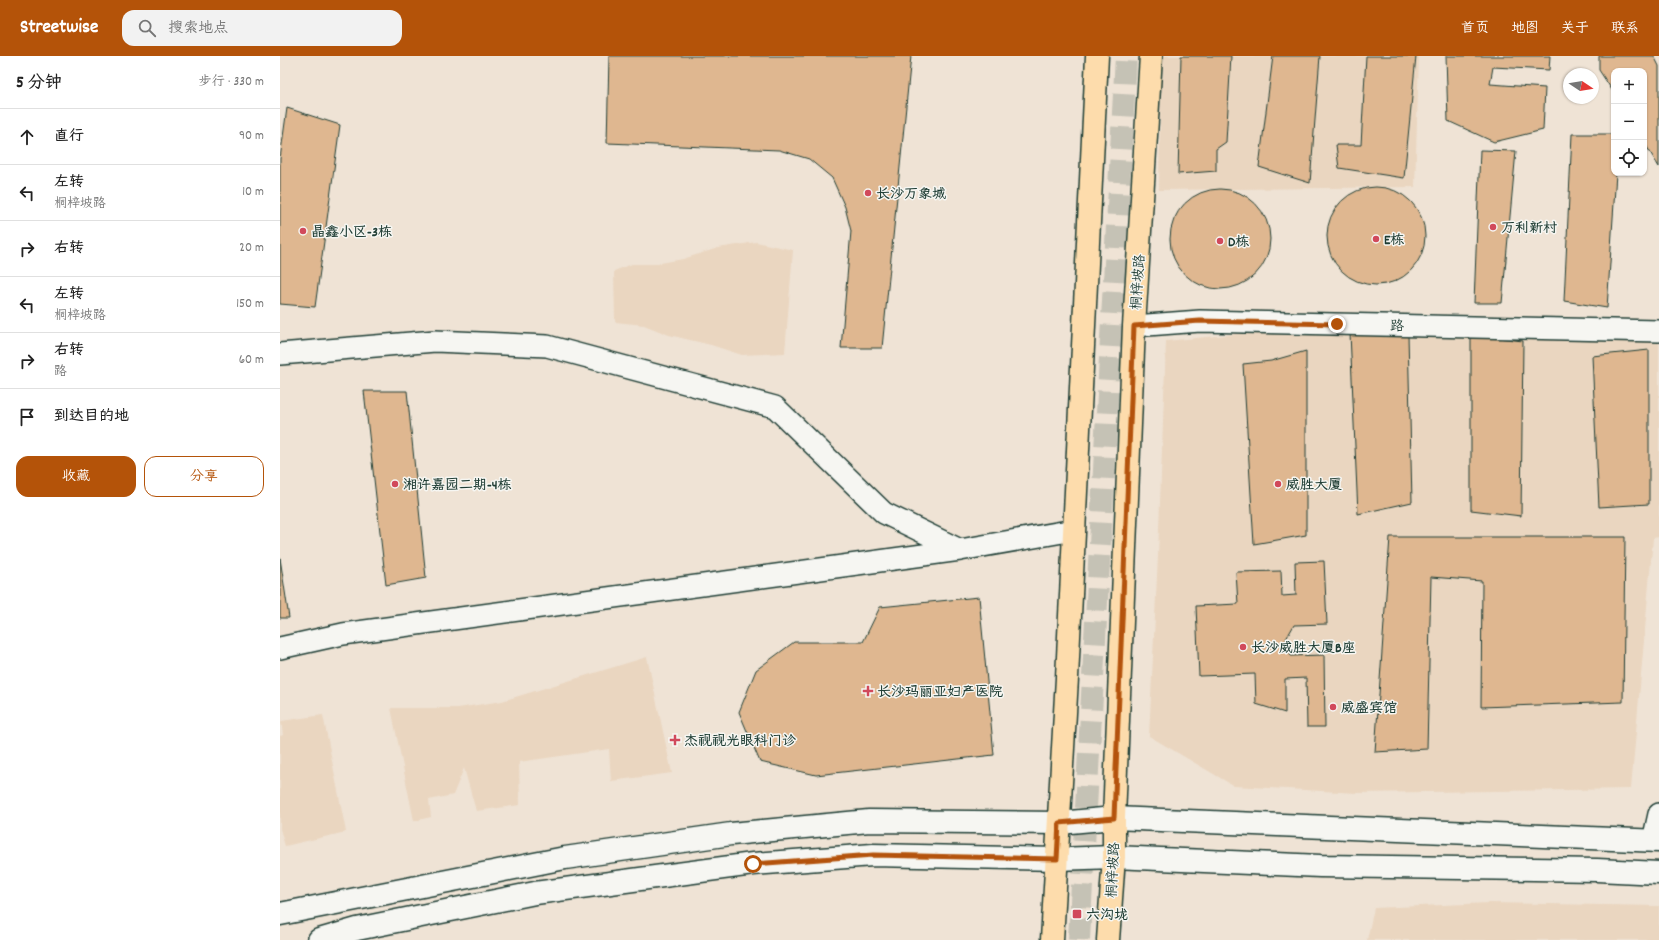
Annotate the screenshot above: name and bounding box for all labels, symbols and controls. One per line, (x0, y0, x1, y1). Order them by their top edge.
search box (122, 10, 402, 46)
text: Streetwise (20, 15, 98, 42)
icon: search (136, 17, 158, 39)
text: 搜索地点 (168, 18, 228, 40)
text: 首页 (1461, 19, 1489, 39)
text: 地图 (1511, 19, 1539, 39)
text: 关于 (1561, 19, 1589, 39)
text: 联系 (1611, 19, 1639, 39)
north arrow (1563, 68, 1599, 104)
map controls (1611, 68, 1647, 176)
button: + (1611, 68, 1647, 104)
text: 5 分钟 (16, 72, 62, 96)
text: 步行 · 330 m (199, 73, 264, 92)
button: − (1611, 104, 1647, 140)
icon: ahead (16, 126, 38, 148)
text: 直行 (54, 126, 84, 148)
text: 90 m (239, 127, 264, 146)
button: locate (1611, 140, 1647, 176)
text: 左转 (54, 172, 84, 194)
icon: left (16, 182, 38, 204)
text: 10 m (242, 183, 264, 202)
place label: 长沙万象城 (876, 185, 946, 205)
marker: 长沙万象城 (863, 188, 873, 198)
text: 桐梓坡路 (54, 195, 106, 214)
place label: 万利新村 (1501, 219, 1557, 239)
marker: 万利新村 (1488, 222, 1498, 232)
place label: 晶鑫小区-3栋 (311, 223, 392, 243)
marker: 晶鑫小区-3栋 (298, 226, 308, 236)
place label: E栋 (1384, 231, 1404, 251)
place label: D栋 (1228, 233, 1249, 253)
marker: E栋 (1371, 234, 1381, 244)
marker: D栋 (1215, 236, 1225, 246)
icon: right (16, 238, 38, 260)
text: 右转 (54, 238, 84, 260)
text: 20 m (239, 239, 264, 258)
street label: 桐梓坡路 (1127, 254, 1151, 311)
text: 左转 (54, 284, 84, 306)
icon: left (16, 294, 38, 316)
text: 150 m (236, 295, 264, 314)
text: 桐梓坡路 (54, 307, 106, 326)
route end (1328, 315, 1346, 333)
street label: 路 (1390, 317, 1404, 337)
text: 右转 (54, 340, 84, 362)
icon: right (16, 350, 38, 372)
text: 60 m (239, 351, 264, 370)
text: 路 (54, 363, 67, 382)
icon: arrive (16, 406, 38, 428)
text: 到达目的地 (54, 406, 129, 428)
button: 收藏 (16, 456, 136, 497)
button: 分享 (144, 456, 264, 497)
place label: 湘许嘉园二期-4栋 (403, 476, 512, 496)
place label: 威胜大厦 (1286, 476, 1342, 496)
marker: 湘许嘉园二期-4栋 (390, 479, 400, 489)
marker: 威胜大厦 (1273, 479, 1283, 489)
place label: 长沙威胜大厦B座 (1251, 639, 1356, 659)
marker: 长沙威胜大厦B座 (1238, 642, 1248, 652)
place label: 长沙玛丽亚妇产医院 (877, 683, 1003, 703)
marker: 长沙玛丽亚妇产医院 (862, 685, 874, 697)
place label: 威盛宾馆 (1341, 699, 1397, 719)
marker: 威盛宾馆 (1328, 702, 1338, 712)
place label: 杰视视光眼科门诊 (684, 732, 796, 752)
marker: 杰视视光眼科门诊 (669, 734, 681, 746)
street label: 桐梓坡路 (1103, 842, 1125, 899)
route start (744, 855, 762, 873)
place label: 六沟垅 (1086, 906, 1128, 926)
marker: 六沟垅 (1071, 908, 1083, 920)

